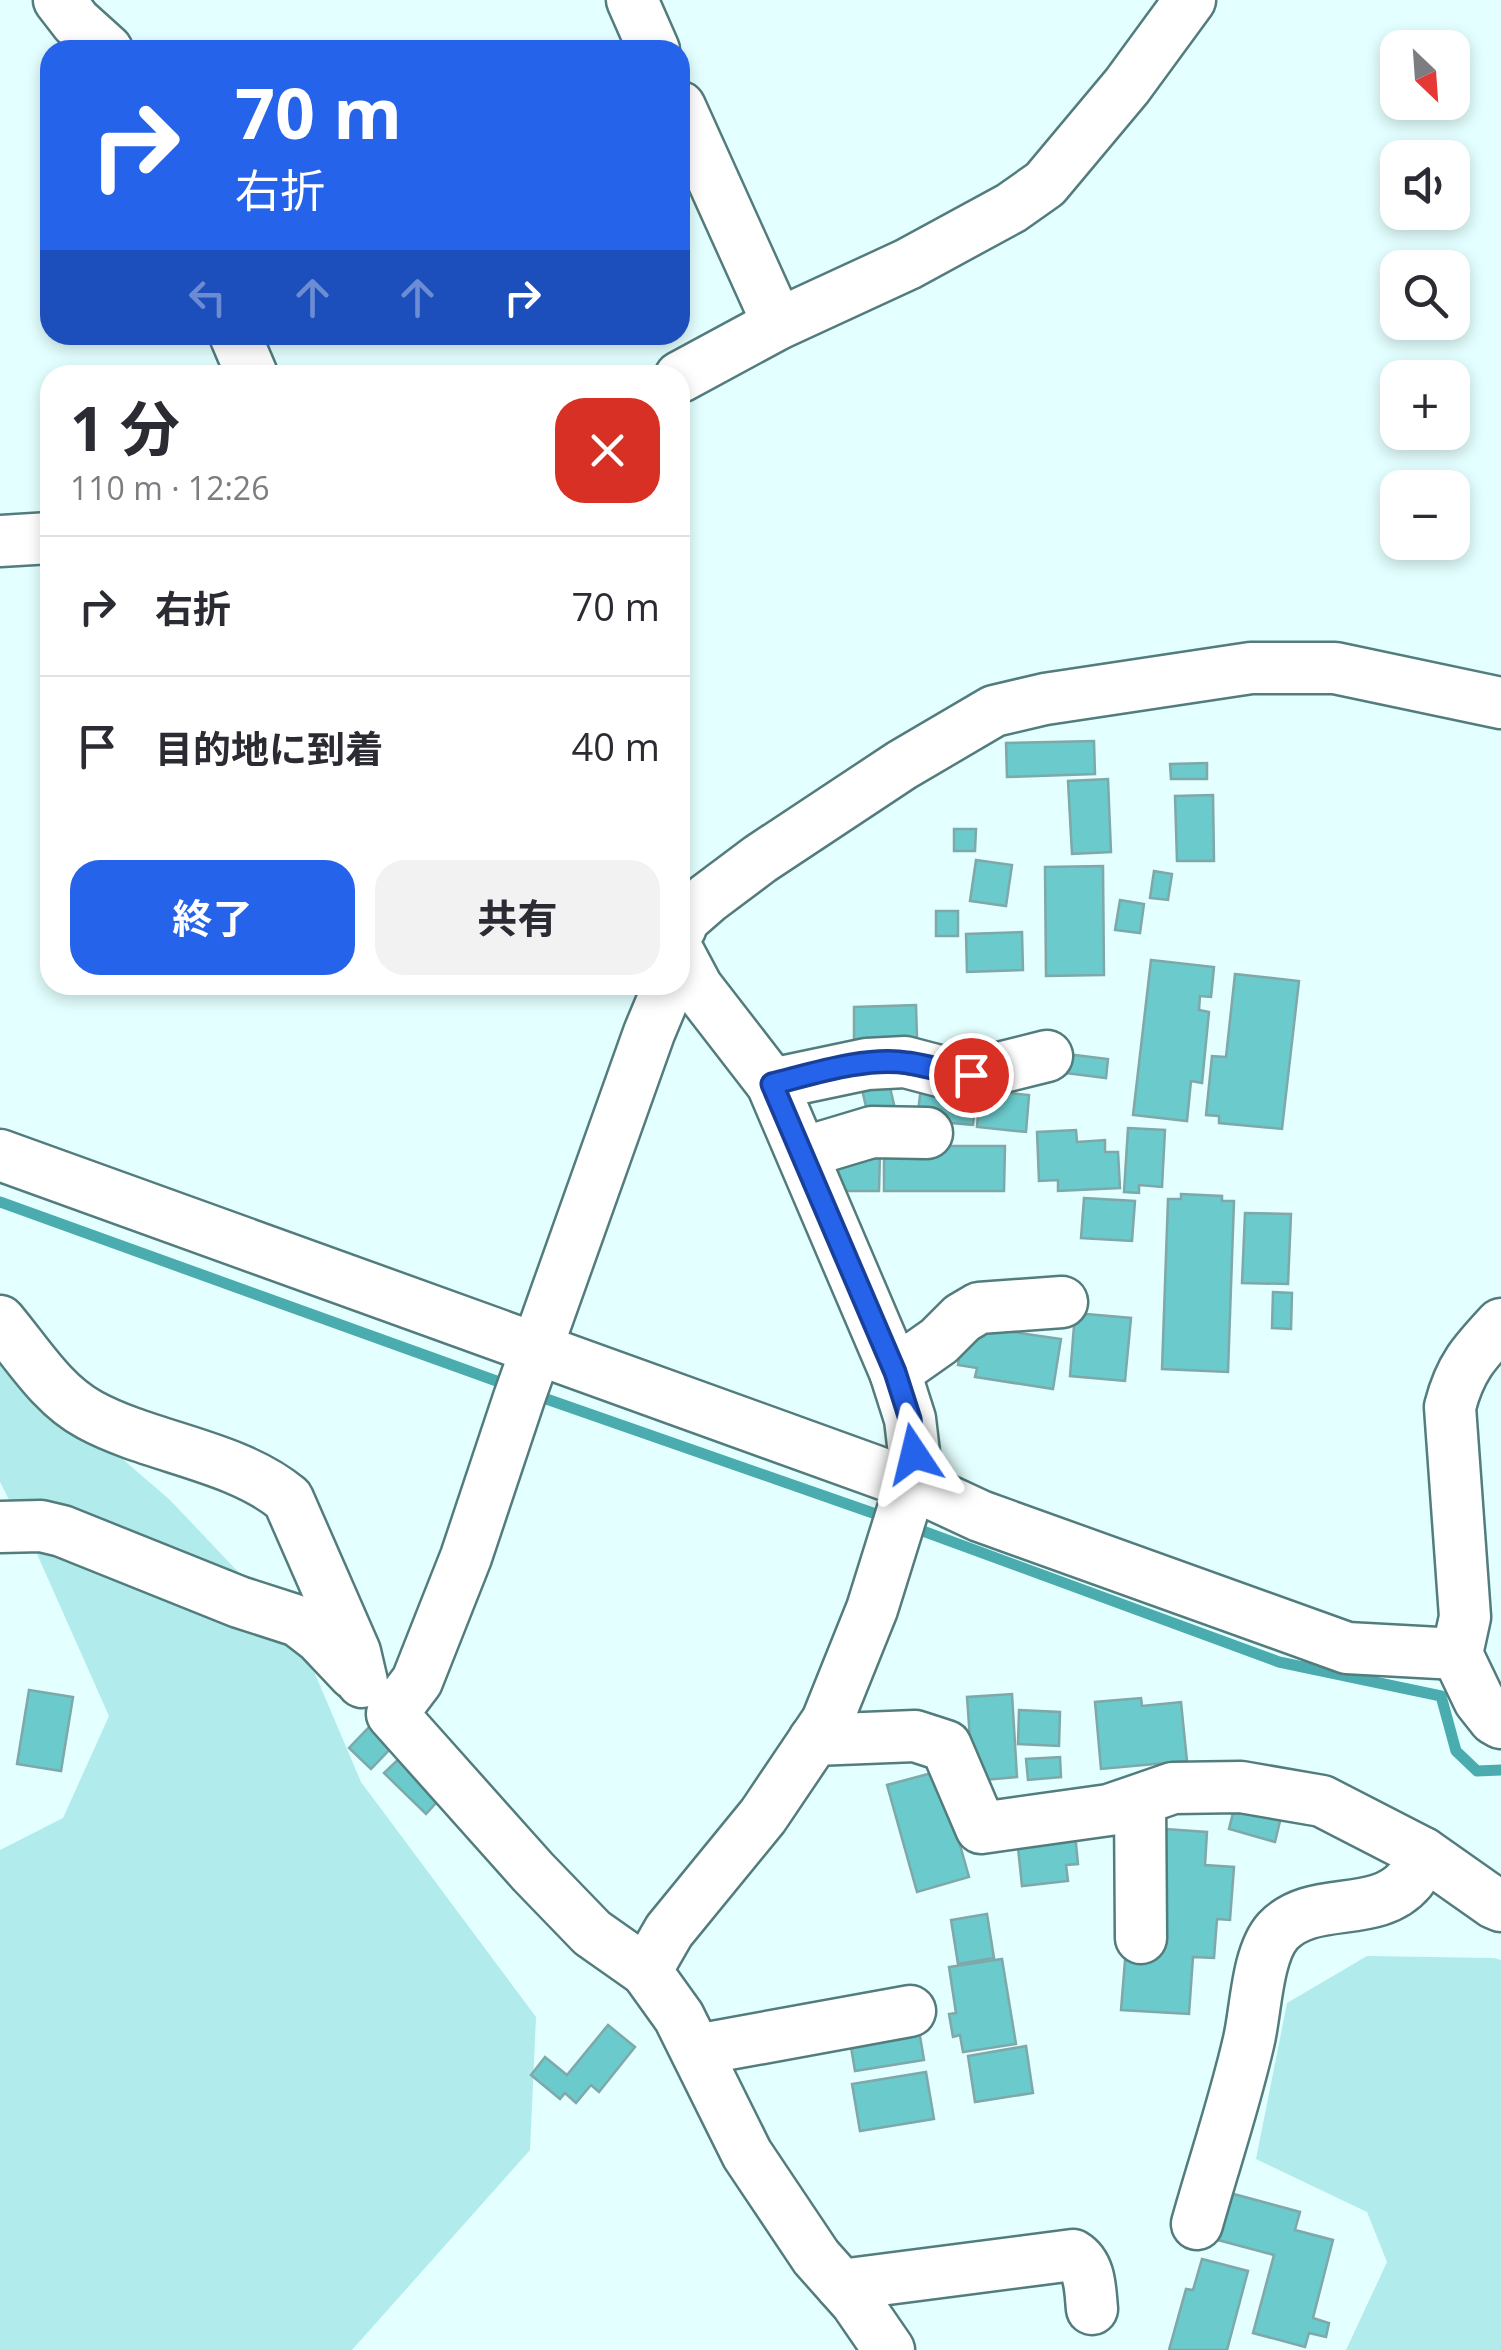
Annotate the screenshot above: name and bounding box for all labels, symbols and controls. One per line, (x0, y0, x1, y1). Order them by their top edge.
north arrow (1380, 30, 1470, 120)
map controls (1380, 30, 1470, 560)
text: 70 m (235, 64, 402, 160)
icon: right (70, 80, 200, 210)
button: sound (1380, 140, 1470, 230)
text: 右折 (235, 159, 325, 220)
button: search (1380, 250, 1470, 340)
icon: left (180, 270, 235, 325)
icon: ahead (285, 270, 340, 325)
icon: ahead (390, 270, 445, 325)
icon: right (495, 270, 550, 325)
button: + (1380, 360, 1470, 450)
text: 1 分 (70, 387, 180, 469)
button: close (555, 398, 660, 503)
text: 110 m · 12:26 (70, 466, 269, 509)
button: − (1380, 470, 1470, 560)
icon: right (70, 579, 125, 634)
text: 70 m (571, 580, 660, 632)
text: 右折 (155, 582, 231, 634)
icon: arrive (70, 719, 125, 774)
text: 40 m (571, 720, 660, 772)
text: 目的地に到着 (155, 722, 383, 774)
button: 終了 (70, 860, 355, 975)
button: 共有 (375, 860, 660, 975)
pin (929, 1033, 1014, 1118)
icon: arrive (944, 1048, 999, 1103)
position arrow (862, 1402, 966, 1506)

